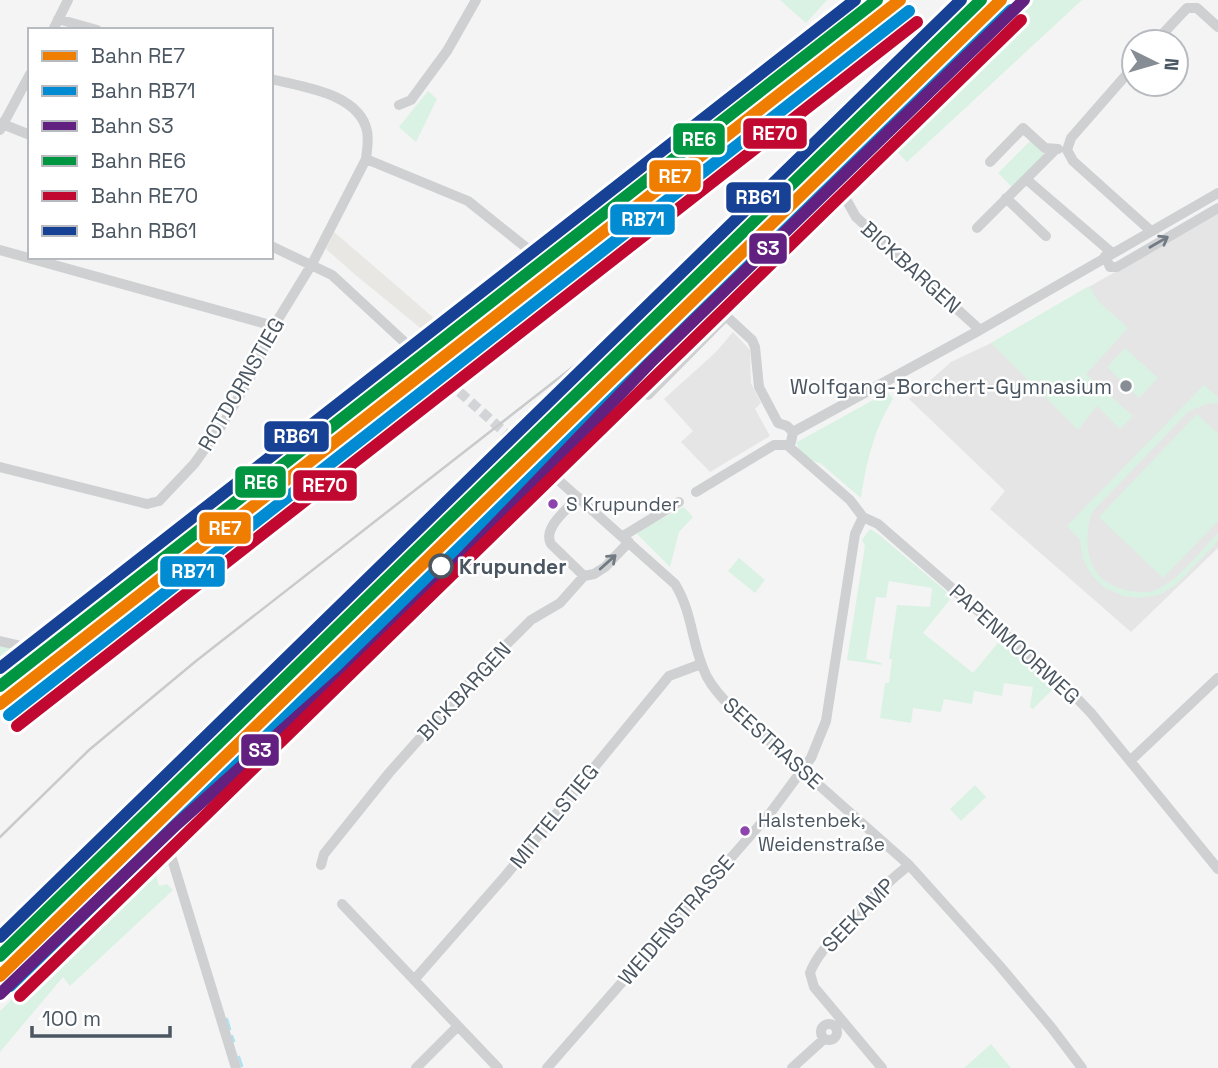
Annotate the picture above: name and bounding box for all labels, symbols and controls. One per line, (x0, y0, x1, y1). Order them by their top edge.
legend (28, 28, 273, 259)
north arrow (1120, 28, 1190, 98)
text: Bahn RE7 (91, 42, 185, 69)
text: N (1158, 57, 1184, 72)
text: Bahn RB71 (91, 77, 196, 104)
text: Bahn S3 (91, 112, 174, 139)
line badge: RE70 (742, 117, 808, 150)
text: RE70 (752, 121, 798, 146)
line badge: RE6 (672, 122, 726, 156)
text: RE6 (682, 127, 716, 152)
text: Bahn RE6 (91, 147, 186, 174)
line badge: RE7 (648, 159, 702, 193)
text: RE7 (658, 164, 692, 189)
line badge: RB61 (725, 181, 792, 214)
text: Bahn RE70 (91, 182, 198, 209)
text: RB61 (736, 185, 780, 210)
line badge: RB71 (609, 203, 676, 236)
text: RB71 (621, 207, 665, 232)
street label: BICKBARGEN (855, 215, 967, 319)
text: Bahn RB61 (91, 217, 197, 244)
line badge: S3 (748, 232, 788, 265)
one-way arrow (1149, 235, 1169, 249)
text: S3 (756, 236, 780, 261)
street label: ROTDORNSTIEG (192, 312, 290, 456)
place label: Wolfgang-Borchert-Gymnasium (790, 373, 1112, 400)
marker: Wolfgang-Borchert-Gymnasium (1118, 378, 1134, 394)
line badge: RB61 (263, 420, 330, 453)
text: RB61 (274, 424, 318, 449)
line badge: RE6 (234, 465, 287, 499)
line badge: RE70 (292, 469, 358, 502)
text: RE6 (244, 470, 278, 495)
text: RE70 (302, 473, 348, 498)
place label: S Krupunder (566, 492, 679, 517)
marker: S Krupunder (546, 497, 560, 511)
line badge: RE7 (198, 511, 252, 545)
text: RE7 (208, 516, 242, 541)
place label: Krupunder (459, 553, 567, 580)
marker: Krupunder (429, 554, 453, 578)
one-way arrow (599, 554, 617, 570)
line badge: RB71 (159, 555, 226, 588)
text: RB71 (171, 559, 215, 584)
street label: PAPENMOORWEG (944, 578, 1086, 710)
street label: BICKBARGEN (411, 636, 517, 746)
street label: SEESTRASSE (717, 691, 829, 795)
line badge: S3 (240, 733, 280, 767)
text: S3 (248, 738, 272, 763)
street label: MITTELSTIEG (504, 758, 604, 874)
place label: Halstenbek, Weidenstraße (758, 808, 885, 857)
marker: Halstenbek, Weidenstraße (738, 824, 752, 838)
street label: WEIDENSTRASSE (612, 849, 740, 991)
street label: SEEKAMP (816, 872, 900, 958)
scale bar (32, 995, 170, 1038)
text: 100 m (42, 1005, 101, 1032)

